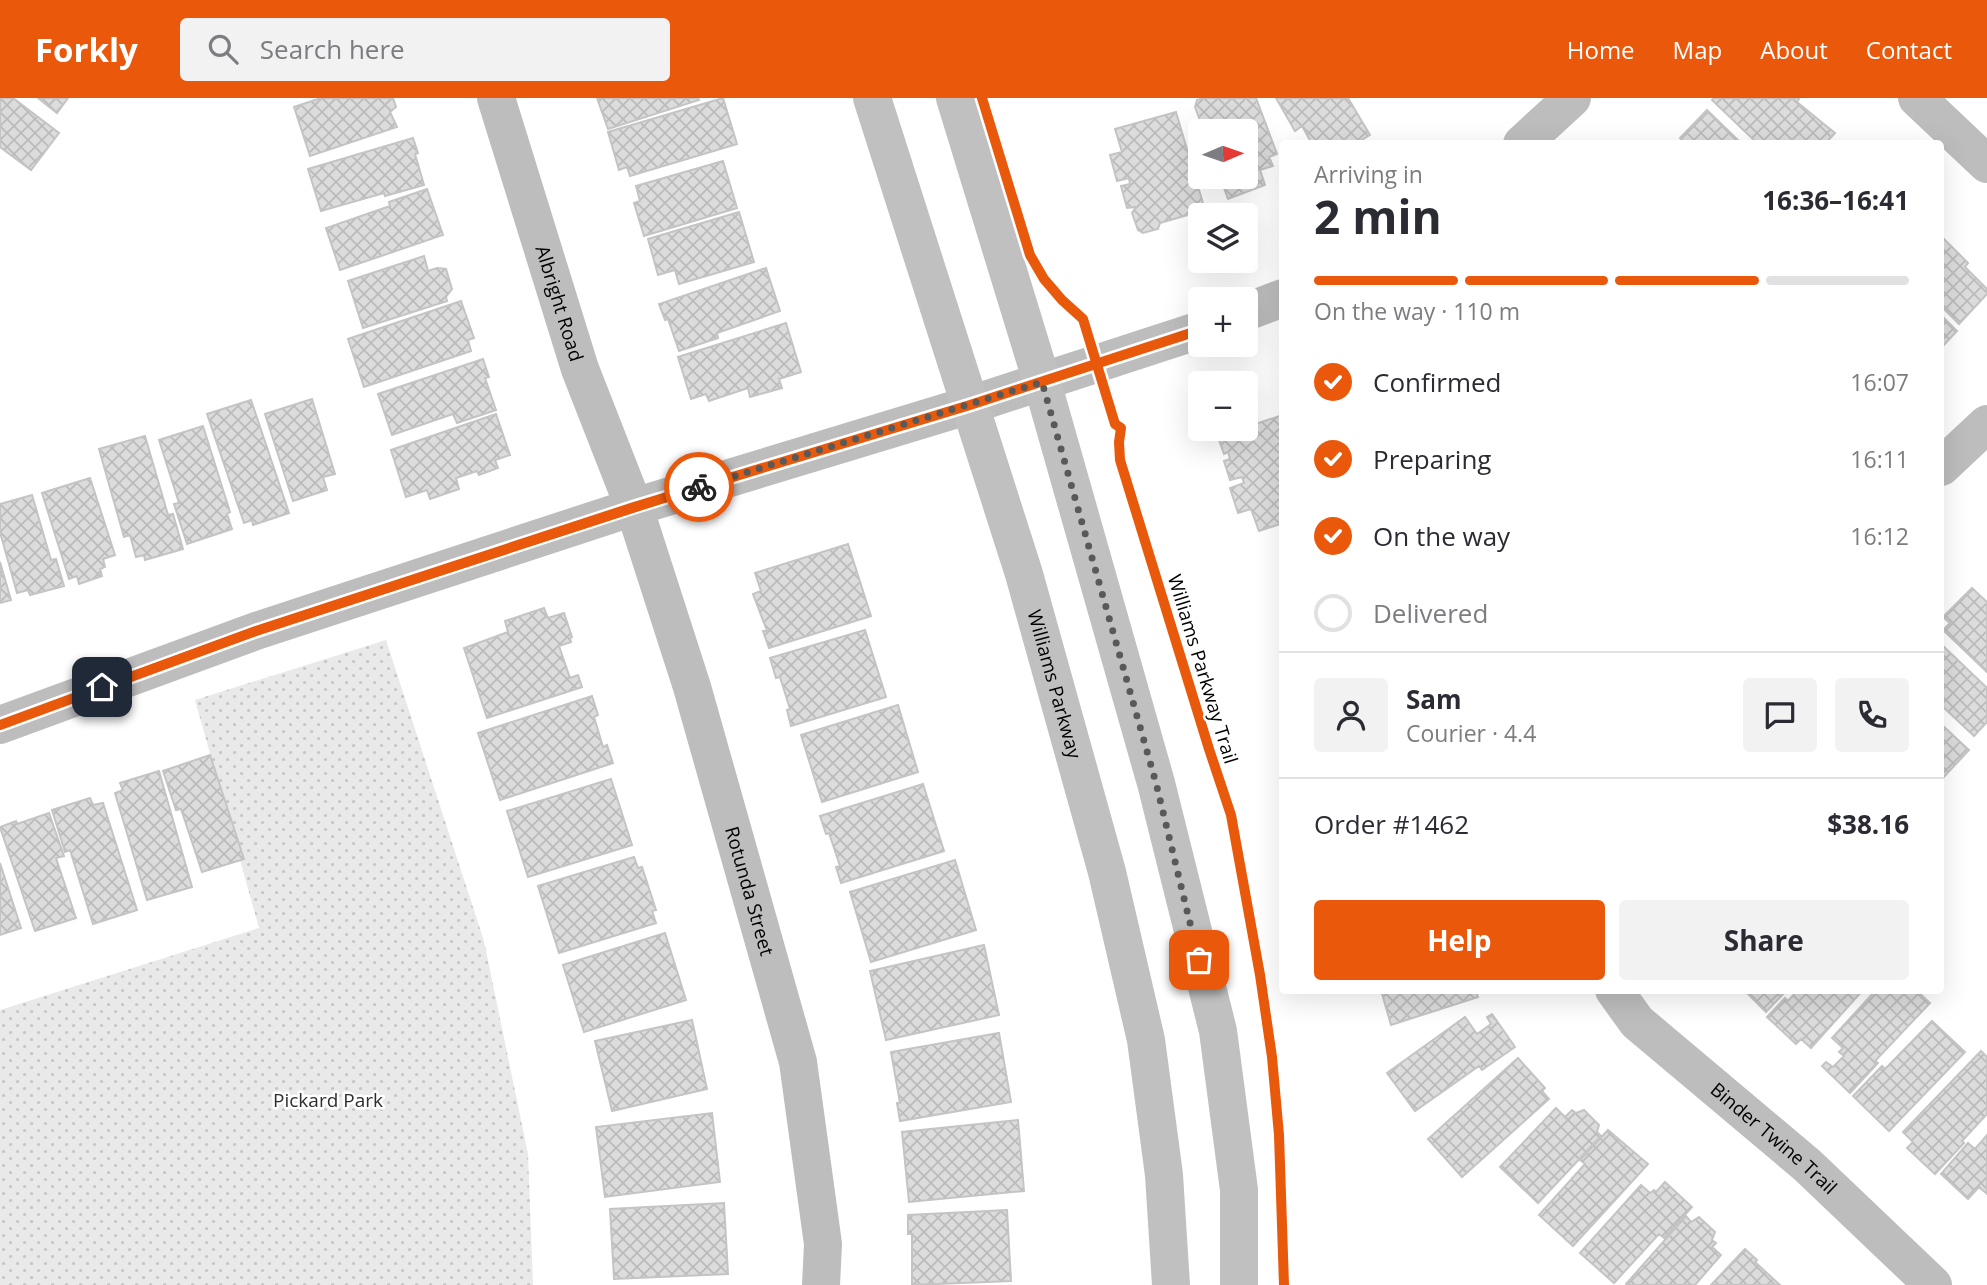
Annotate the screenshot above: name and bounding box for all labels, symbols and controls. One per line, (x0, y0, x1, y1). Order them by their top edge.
search box (180, 18, 670, 81)
text: Forkly (35, 27, 138, 72)
icon: search (204, 30, 242, 68)
text: Search here (260, 31, 405, 67)
text: Home (1567, 33, 1635, 66)
text: Map (1673, 33, 1722, 66)
text: About (1760, 33, 1828, 66)
text: Contact (1866, 33, 1952, 66)
north arrow (1188, 119, 1258, 189)
map controls (1188, 119, 1258, 441)
text: Arriving in (1314, 158, 1423, 190)
text: 16:36–16:41 (1762, 182, 1909, 218)
text: 2 min (1314, 185, 1442, 247)
button: layers (1188, 203, 1258, 273)
street label: Albright Road (529, 242, 590, 365)
button: + (1188, 287, 1258, 357)
text: On the way · 110 m (1314, 295, 1520, 327)
icon: check (1314, 363, 1352, 401)
text: Confirmed (1373, 364, 1501, 400)
text: 16:07 (1850, 366, 1909, 398)
button: − (1188, 371, 1258, 441)
icon: check (1314, 440, 1352, 478)
text: Preparing (1373, 441, 1491, 477)
text: 16:11 (1850, 443, 1909, 475)
courier (664, 452, 734, 522)
icon: bike (680, 468, 718, 506)
icon: check (1314, 517, 1352, 555)
text: On the way (1373, 518, 1510, 554)
text: 16:12 (1850, 520, 1909, 552)
street label: Williams Parkway Trail (1162, 571, 1244, 767)
text: Delivered (1373, 595, 1488, 631)
street label: Williams Parkway (1022, 607, 1088, 762)
pin (72, 657, 132, 717)
icon: home (83, 668, 121, 706)
button: person (1314, 678, 1388, 752)
button: chat (1743, 678, 1817, 752)
button: phone (1835, 678, 1909, 752)
text: Sam (1406, 681, 1462, 717)
text: Courier · 4.4 (1406, 717, 1536, 749)
text: Order #1462 (1314, 806, 1469, 842)
text: $38.16 (1827, 806, 1909, 842)
street label: Rotunda Street (719, 823, 780, 959)
button: Help (1314, 900, 1605, 980)
button: Share (1619, 900, 1909, 980)
pin (1169, 930, 1229, 990)
icon: bag (1180, 941, 1218, 979)
street label: Binder Twine Trail (1705, 1076, 1843, 1200)
park label: Pickard Park (273, 1087, 383, 1113)

